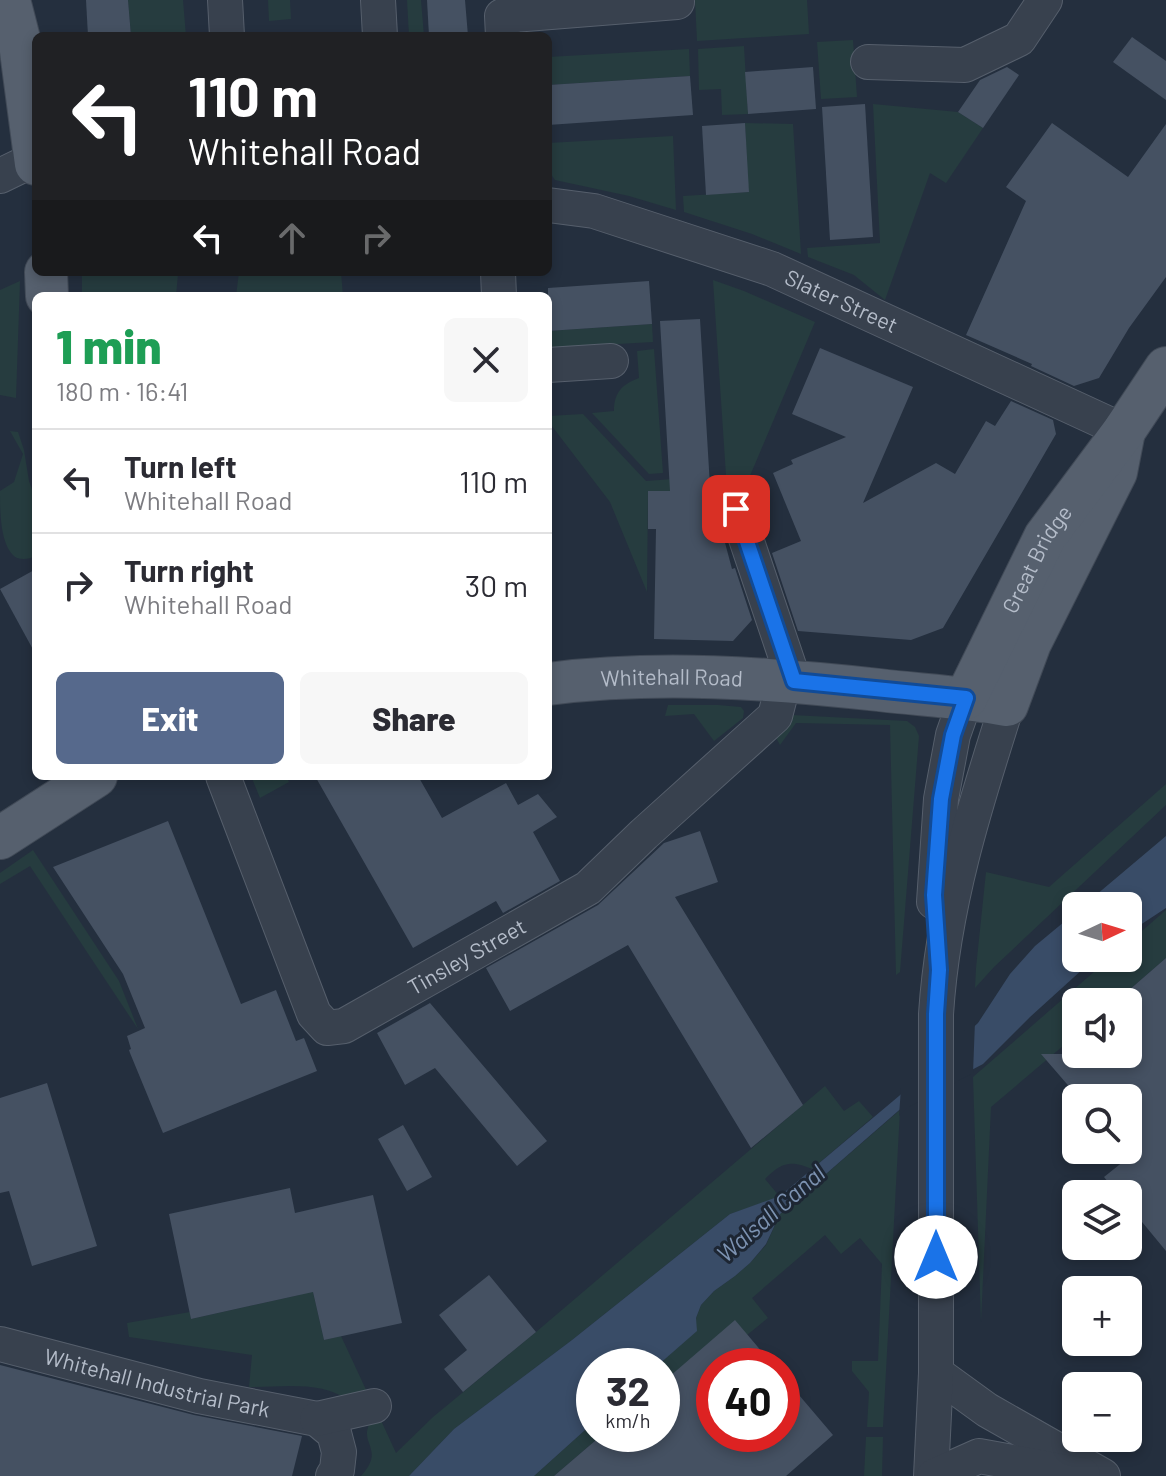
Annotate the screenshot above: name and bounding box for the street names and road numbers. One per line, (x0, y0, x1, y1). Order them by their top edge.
street label: Slater Street (781, 263, 902, 337)
street label: Great Bridge (996, 499, 1076, 617)
street label: Whitehall Road (600, 663, 744, 691)
street label: Tinsley Street (403, 912, 530, 999)
street label: Whitehall Industrial Park (42, 1342, 272, 1422)

